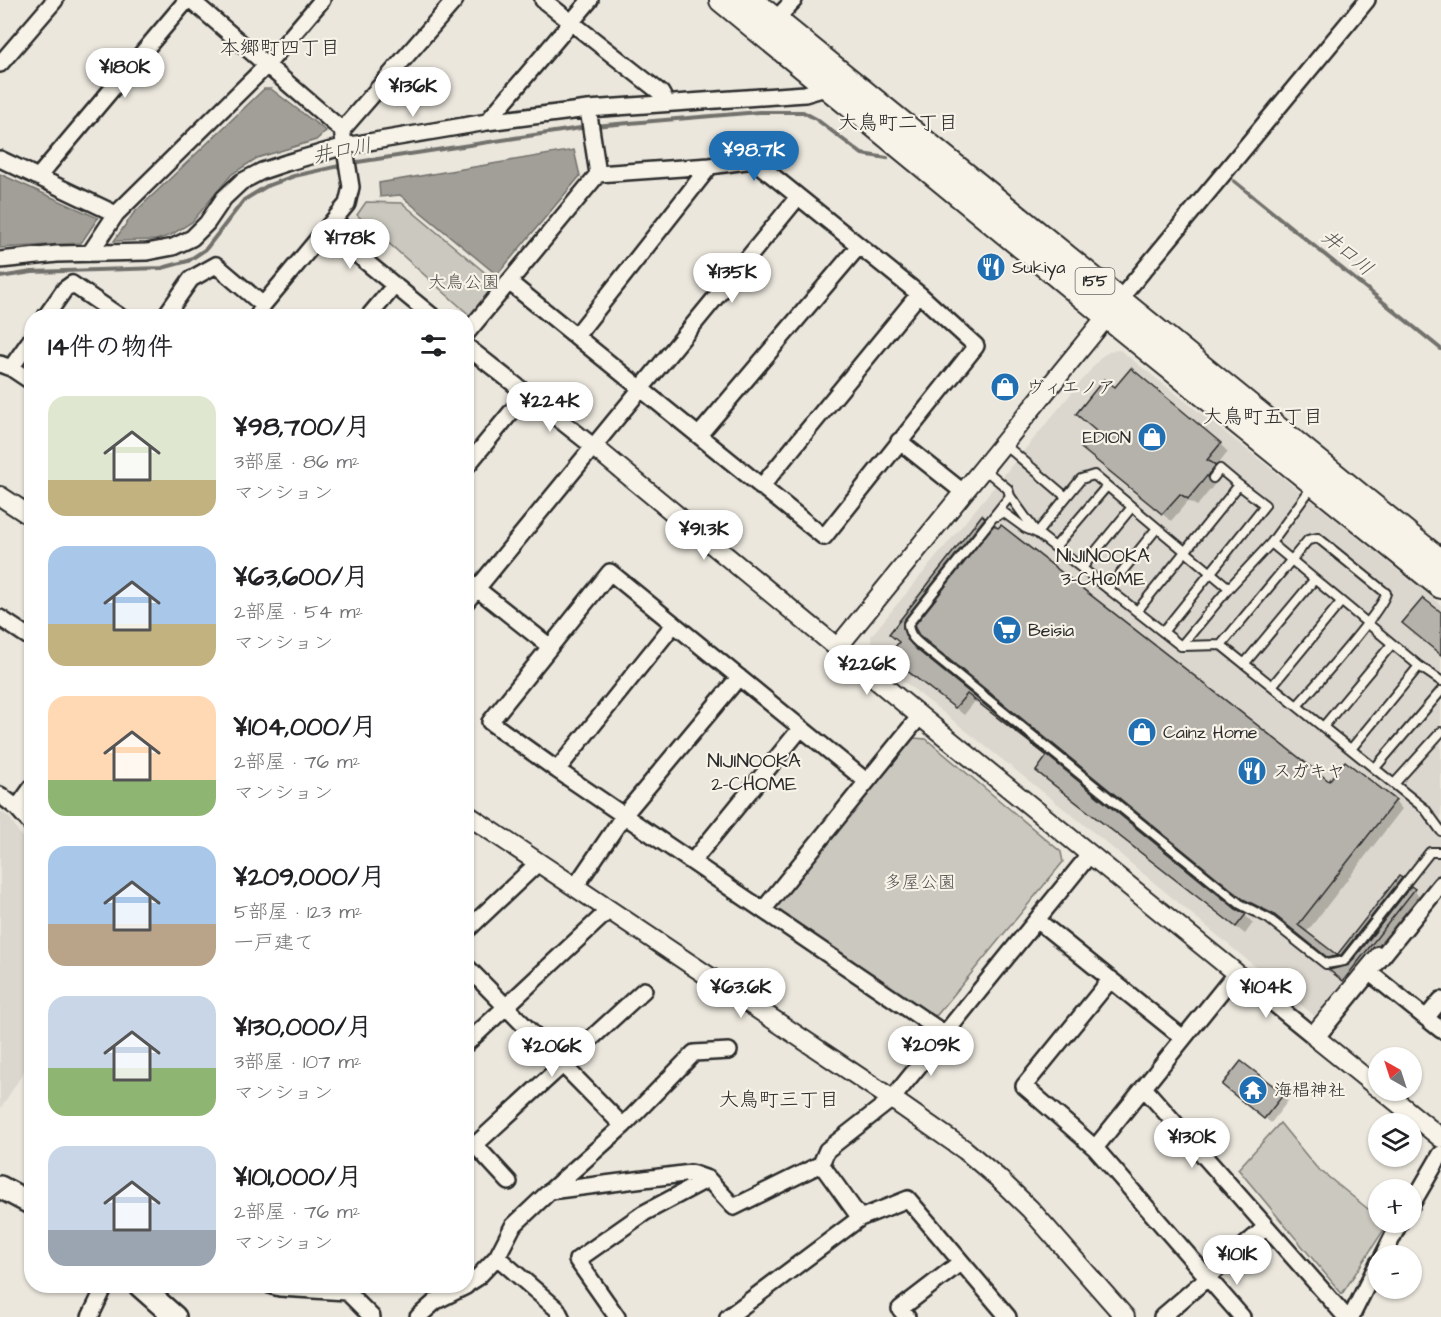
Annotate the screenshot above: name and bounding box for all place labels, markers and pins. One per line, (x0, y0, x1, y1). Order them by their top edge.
pin: ¥180K (83, 48, 167, 99)
pin: ¥136K (371, 67, 455, 118)
pin: ¥98.7K (705, 131, 803, 182)
pin: ¥178K (308, 219, 392, 270)
restaurant icon: Sukiya (975, 251, 1007, 283)
pin: ¥135K (690, 253, 774, 304)
place label: Sukiya (1012, 255, 1066, 281)
shop icon: ヴィエノア (989, 371, 1021, 403)
place label: ヴィエノア (1026, 375, 1116, 400)
pin: ¥224K (508, 382, 592, 433)
shop icon: EDION (1136, 421, 1168, 453)
place label: EDION (1083, 425, 1131, 450)
pin: ¥91.3K (655, 510, 753, 561)
supermarket icon: Beisia (991, 614, 1023, 646)
place label: Beisia (1028, 618, 1074, 643)
pin: ¥226K (825, 645, 909, 696)
shop icon: Cainz Home (1126, 716, 1158, 748)
place label: Cainz Home (1163, 720, 1258, 745)
restaurant icon: スガキヤ (1236, 755, 1268, 787)
place label: スガキヤ (1273, 759, 1345, 784)
pin: ¥63.6K (692, 968, 790, 1019)
pin: ¥104K (1224, 968, 1308, 1019)
pin: ¥209K (889, 1026, 973, 1077)
pin: ¥206K (510, 1027, 594, 1078)
temple icon: 海椙神社 (1237, 1074, 1269, 1106)
place label: 海椙神社 (1274, 1078, 1346, 1103)
pin: ¥130K (1150, 1118, 1234, 1169)
pin: ¥101K (1195, 1235, 1279, 1286)

